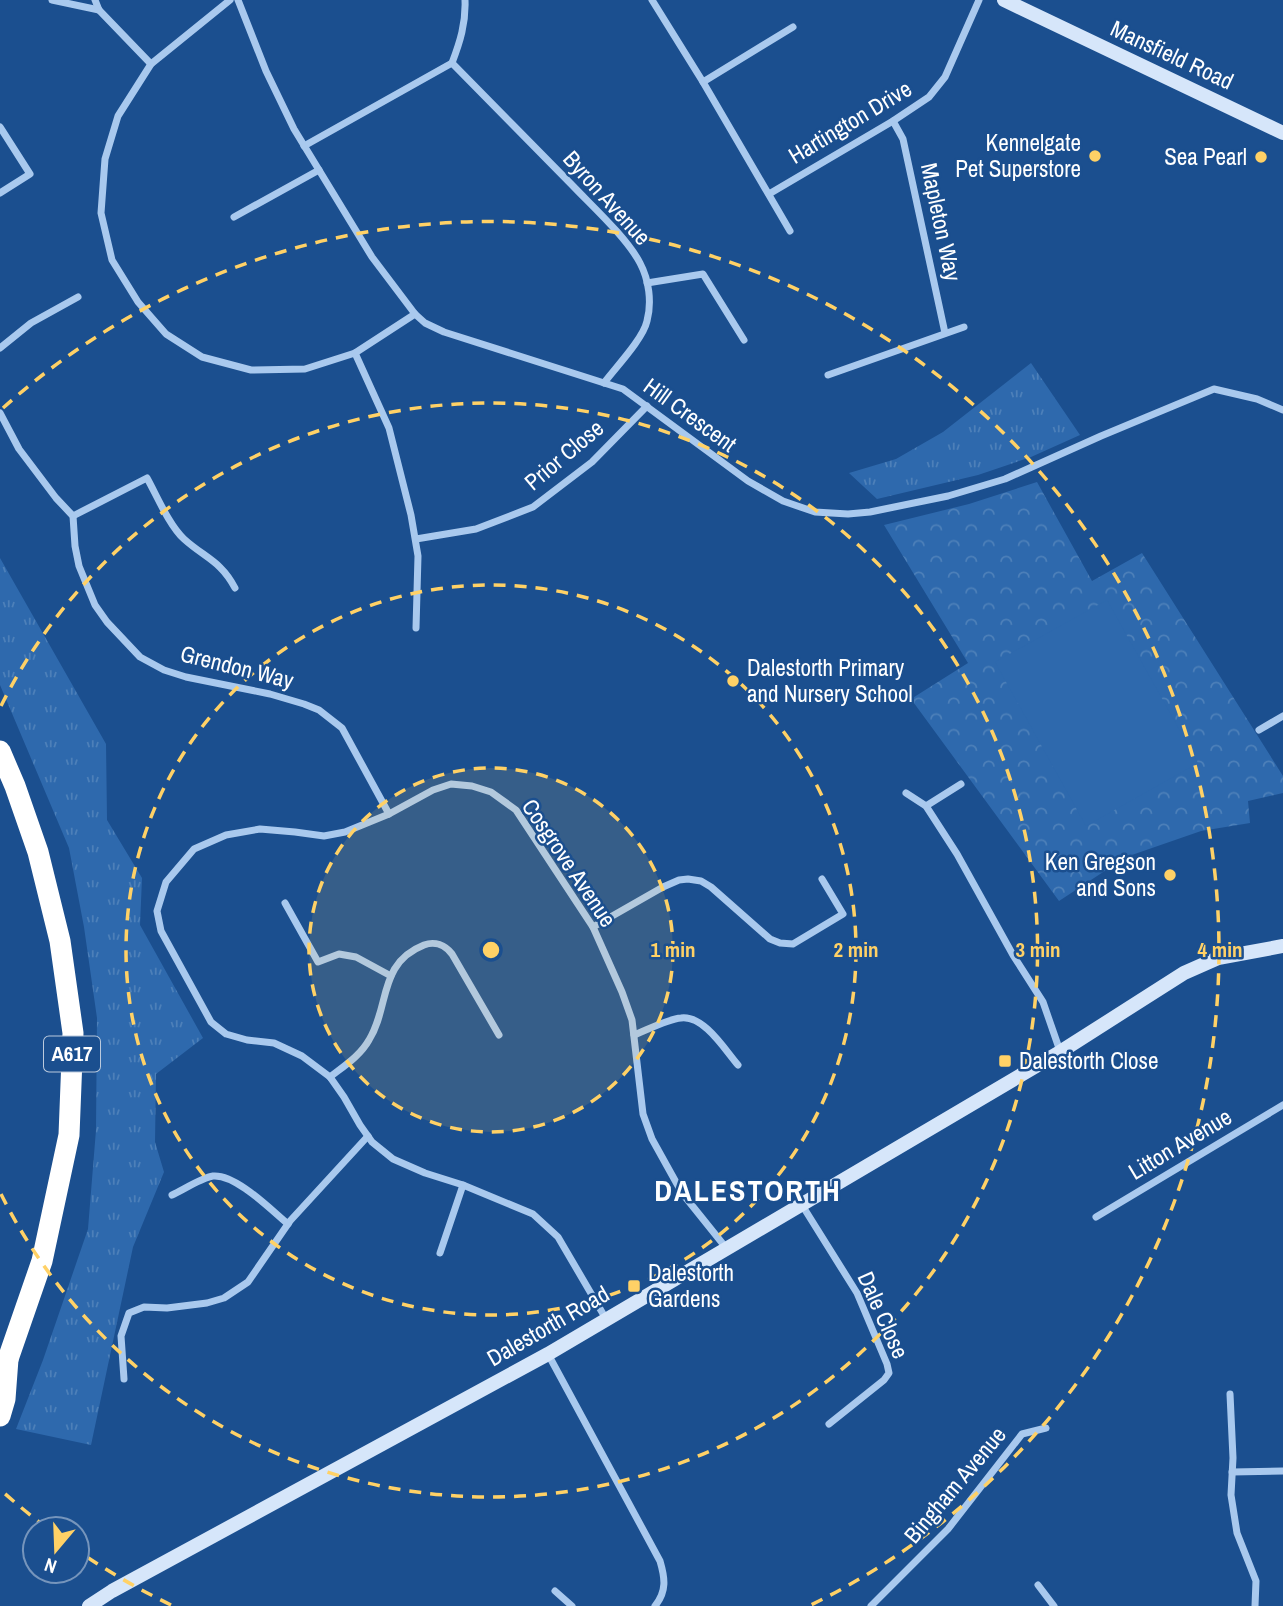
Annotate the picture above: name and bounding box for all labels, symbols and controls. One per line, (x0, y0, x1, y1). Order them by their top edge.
street label: Mansfield Road (1106, 13, 1239, 97)
street label: Hartington Drive (782, 73, 917, 170)
place label: Kennelgate Pet Superstore (955, 127, 1081, 184)
place label: Sea Pearl (1164, 141, 1247, 172)
street label: Byron Avenue (557, 144, 658, 252)
marker: Kennelgate Pet Superstore (1087, 148, 1103, 164)
marker: Sea Pearl (1253, 149, 1269, 165)
street label: Mapleton Way (914, 160, 969, 284)
street label: Hill Crescent (638, 370, 743, 459)
street label: Prior Close (518, 412, 610, 497)
street label: Grendon Way (177, 637, 298, 696)
place label: Dalestorth Primary and Nursery School (747, 652, 913, 709)
marker: Dalestorth Primary and Nursery School (725, 673, 741, 689)
street label: Cosgrove Avenue (515, 792, 624, 933)
place label: Ken Gregson and Sons (1045, 846, 1156, 903)
marker: Ken Gregson and Sons (1162, 867, 1178, 883)
text: 1 min (651, 935, 695, 964)
text: 2 min (834, 935, 878, 964)
text: 3 min (1016, 935, 1060, 964)
text: 4 min (1198, 935, 1242, 964)
centre of rings (479, 938, 503, 962)
road number: A617 (44, 1036, 100, 1072)
place label: Dalestorth Close (1019, 1045, 1158, 1076)
marker: Dalestorth Close (997, 1053, 1013, 1069)
street label: Litton Avenue (1122, 1101, 1237, 1186)
district label: DALESTORTH (654, 1170, 842, 1210)
place label: Dalestorth Gardens (648, 1257, 734, 1314)
street label: Dale Close (851, 1266, 916, 1363)
street label: Dalestorth Road (481, 1278, 615, 1373)
marker: Dalestorth Gardens (626, 1278, 642, 1294)
street label: Bingham Avenue (897, 1420, 1013, 1550)
north arrow (21, 1515, 91, 1585)
text: N (41, 1552, 60, 1580)

